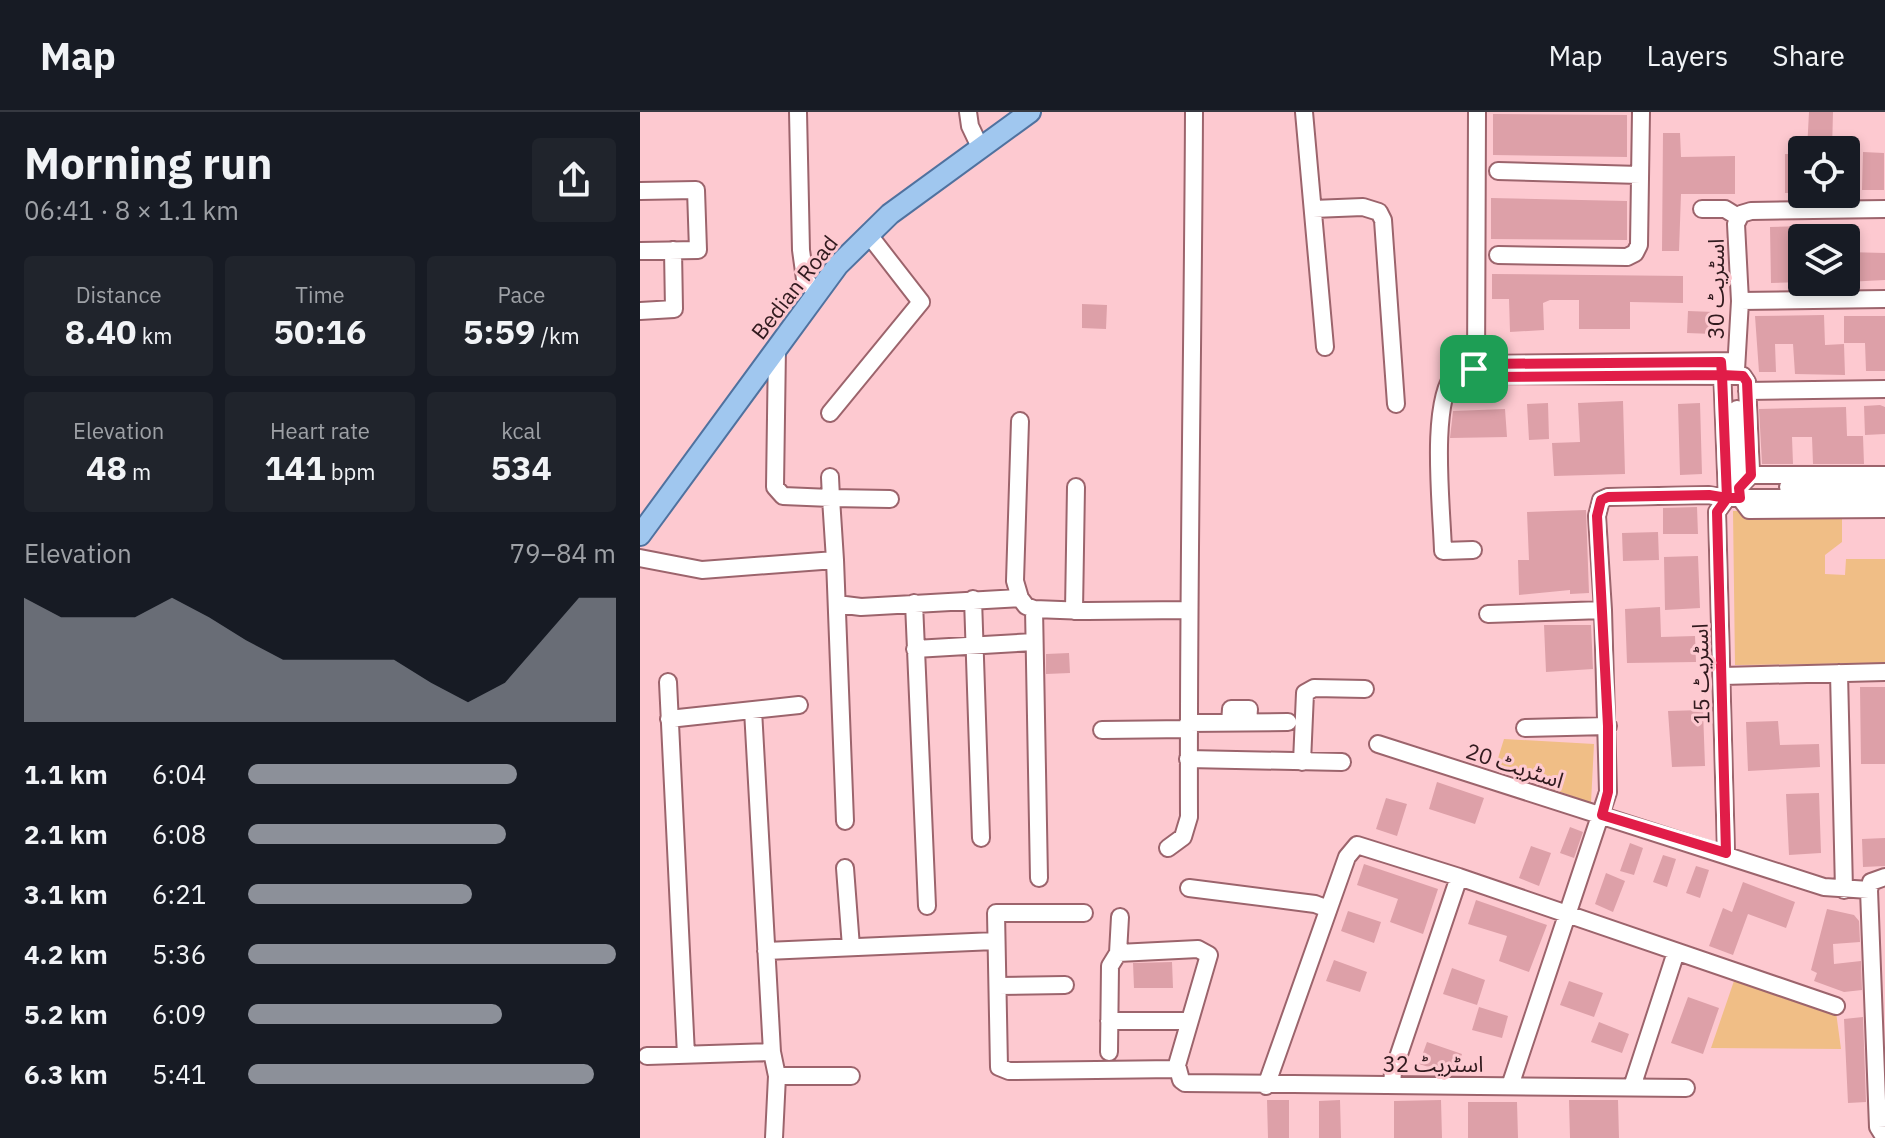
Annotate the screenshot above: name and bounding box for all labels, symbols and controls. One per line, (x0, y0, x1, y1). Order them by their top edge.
text: Map (40, 31, 116, 80)
text: Map (1548, 37, 1602, 74)
text: Layers (1646, 37, 1728, 74)
text: Share (1772, 37, 1845, 74)
text: Morning run (24, 134, 273, 191)
map controls (1788, 136, 1860, 296)
button: locate (1788, 136, 1860, 208)
button: share (532, 138, 616, 222)
text: 06:41 · 8 × 1.1 km (24, 193, 239, 227)
button: layers (1788, 224, 1860, 296)
street label: Bedian Road (744, 229, 844, 345)
street label: اسٹریٹ 30 (1701, 239, 1730, 339)
text: Distance (76, 280, 162, 309)
text: Time (295, 280, 345, 309)
text: Pace (497, 280, 545, 309)
text: 8.40 (65, 309, 137, 353)
text: 50:16 (274, 309, 366, 353)
text: 5:59 (463, 309, 535, 353)
text: km (137, 321, 173, 350)
text: /km (535, 321, 580, 350)
pin (1440, 335, 1508, 403)
icon: arrive (1452, 347, 1496, 391)
text: Elevation (73, 416, 164, 445)
text: Heart rate (270, 416, 370, 445)
text: kcal (501, 416, 541, 445)
text: 48 (86, 445, 127, 489)
text: 141 (264, 445, 326, 489)
text: 534 (491, 445, 552, 489)
text: m (127, 457, 151, 486)
text: bpm (326, 457, 376, 486)
text: Elevation (24, 536, 132, 570)
text: 79–84 m (509, 536, 616, 570)
street label: اسٹریٹ 15 (1685, 623, 1715, 725)
street label: اسٹریٹ 20 (1463, 736, 1567, 794)
text: 1.1 km (24, 757, 108, 791)
text: 6:04 (152, 757, 206, 791)
text: 2.1 km (24, 817, 108, 851)
text: 6:08 (152, 817, 206, 851)
text: 3.1 km (24, 877, 108, 911)
text: 6:21 (152, 877, 206, 911)
text: 4.2 km (24, 937, 108, 971)
text: 5:36 (152, 937, 206, 971)
text: 5.2 km (24, 997, 108, 1031)
text: 6:09 (152, 997, 206, 1031)
street label: اسٹریٹ 32 (1383, 1049, 1483, 1078)
text: 6.3 km (24, 1057, 108, 1091)
text: 5:41 (152, 1057, 206, 1091)

